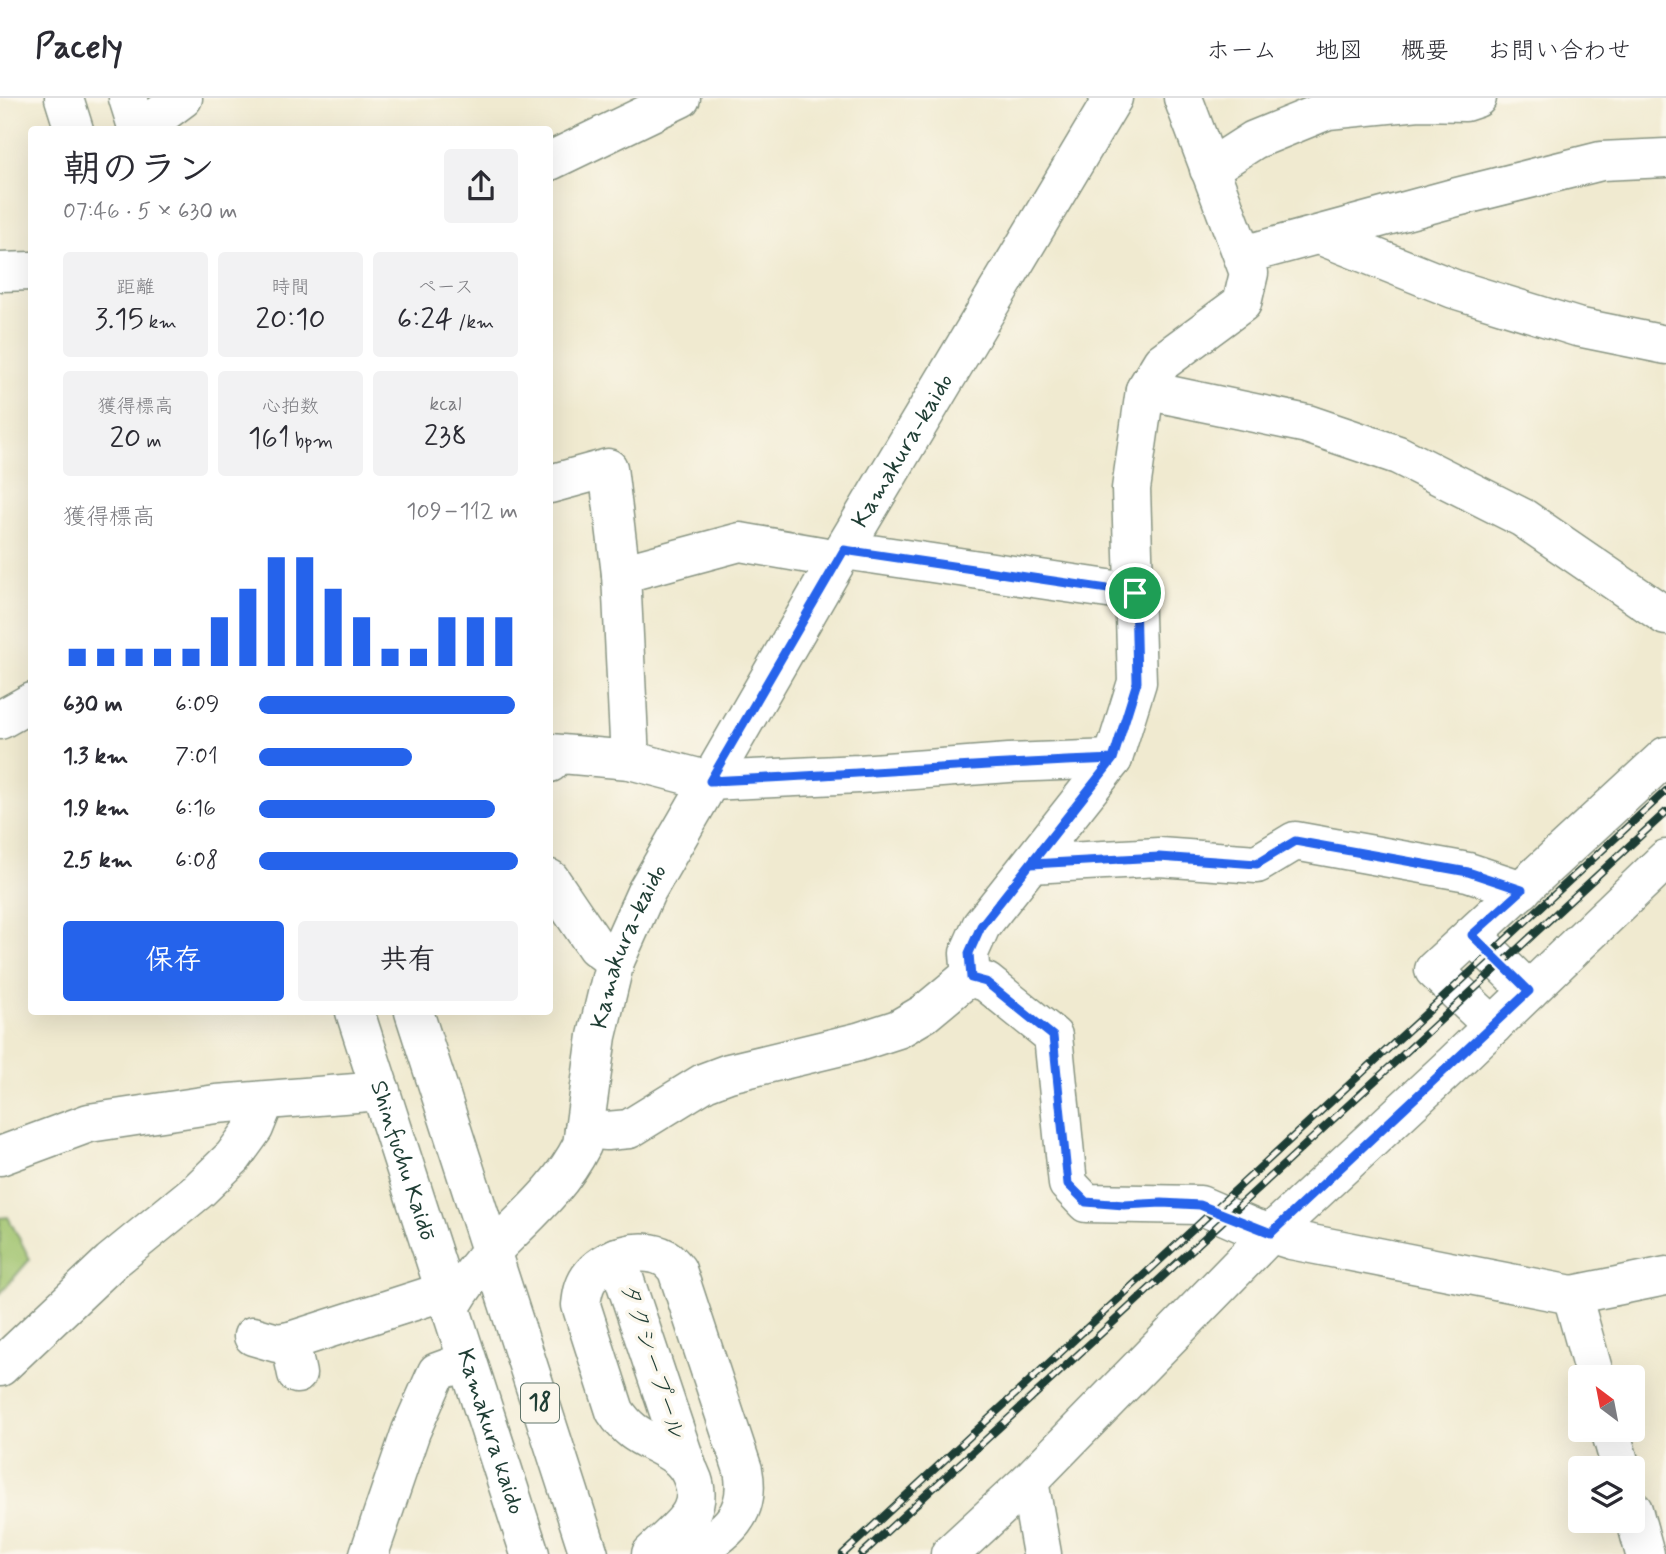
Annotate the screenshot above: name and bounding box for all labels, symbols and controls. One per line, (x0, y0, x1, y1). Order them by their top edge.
text: Pacely (35, 26, 123, 70)
text: ホーム (1206, 36, 1277, 67)
text: 地図 (1315, 36, 1363, 67)
text: 概要 (1401, 36, 1449, 67)
text: お問い合わせ (1487, 36, 1631, 67)
text: 朝のラン (63, 146, 215, 195)
button: share (444, 149, 518, 223)
text: 07:46 · 5 × 630 m (63, 197, 238, 227)
text: 距離 (116, 275, 155, 300)
text: 時間 (271, 275, 310, 300)
text: ペース (418, 275, 473, 300)
text: 3.15 (94, 300, 144, 339)
text: 20:10 (255, 300, 326, 339)
text: 6:24 (397, 300, 453, 339)
text: km (144, 310, 177, 335)
text: /km (453, 310, 494, 335)
street label: Kamakura-kaido (845, 368, 961, 534)
text: kcal (430, 392, 461, 417)
text: 獲得標高 (97, 394, 174, 419)
text: 心拍数 (262, 394, 319, 419)
text: 238 (424, 417, 467, 456)
text: 20 (109, 419, 141, 458)
text: 161 (248, 419, 290, 458)
text: m (141, 429, 162, 454)
text: bpm (290, 429, 333, 454)
text: 109–112 m (406, 497, 518, 527)
text: 獲得標高 (63, 503, 155, 533)
pin (1105, 563, 1165, 623)
icon: arrive (1116, 574, 1154, 612)
text: 630 m (63, 690, 123, 720)
text: 6:09 (175, 690, 219, 720)
text: 1.3 km (63, 742, 128, 772)
text: 7:01 (175, 742, 218, 772)
text: 1.9 km (63, 794, 129, 824)
text: 6:16 (175, 794, 216, 824)
text: 2.5 km (63, 846, 133, 876)
text: 6:08 (175, 846, 218, 876)
street label: Kamakura-kaido (584, 858, 674, 1032)
button: 保存 (63, 921, 284, 1001)
button: 共有 (298, 921, 518, 1001)
street label: Shinfuchu Kaidō (363, 1077, 443, 1245)
street label: タクシープール (612, 1279, 692, 1445)
street label: Kamakura kaido (449, 1345, 532, 1518)
north arrow (1568, 1365, 1645, 1442)
map controls (1568, 1365, 1645, 1533)
road number: 18 (521, 1384, 559, 1422)
button: layers (1568, 1456, 1645, 1533)

